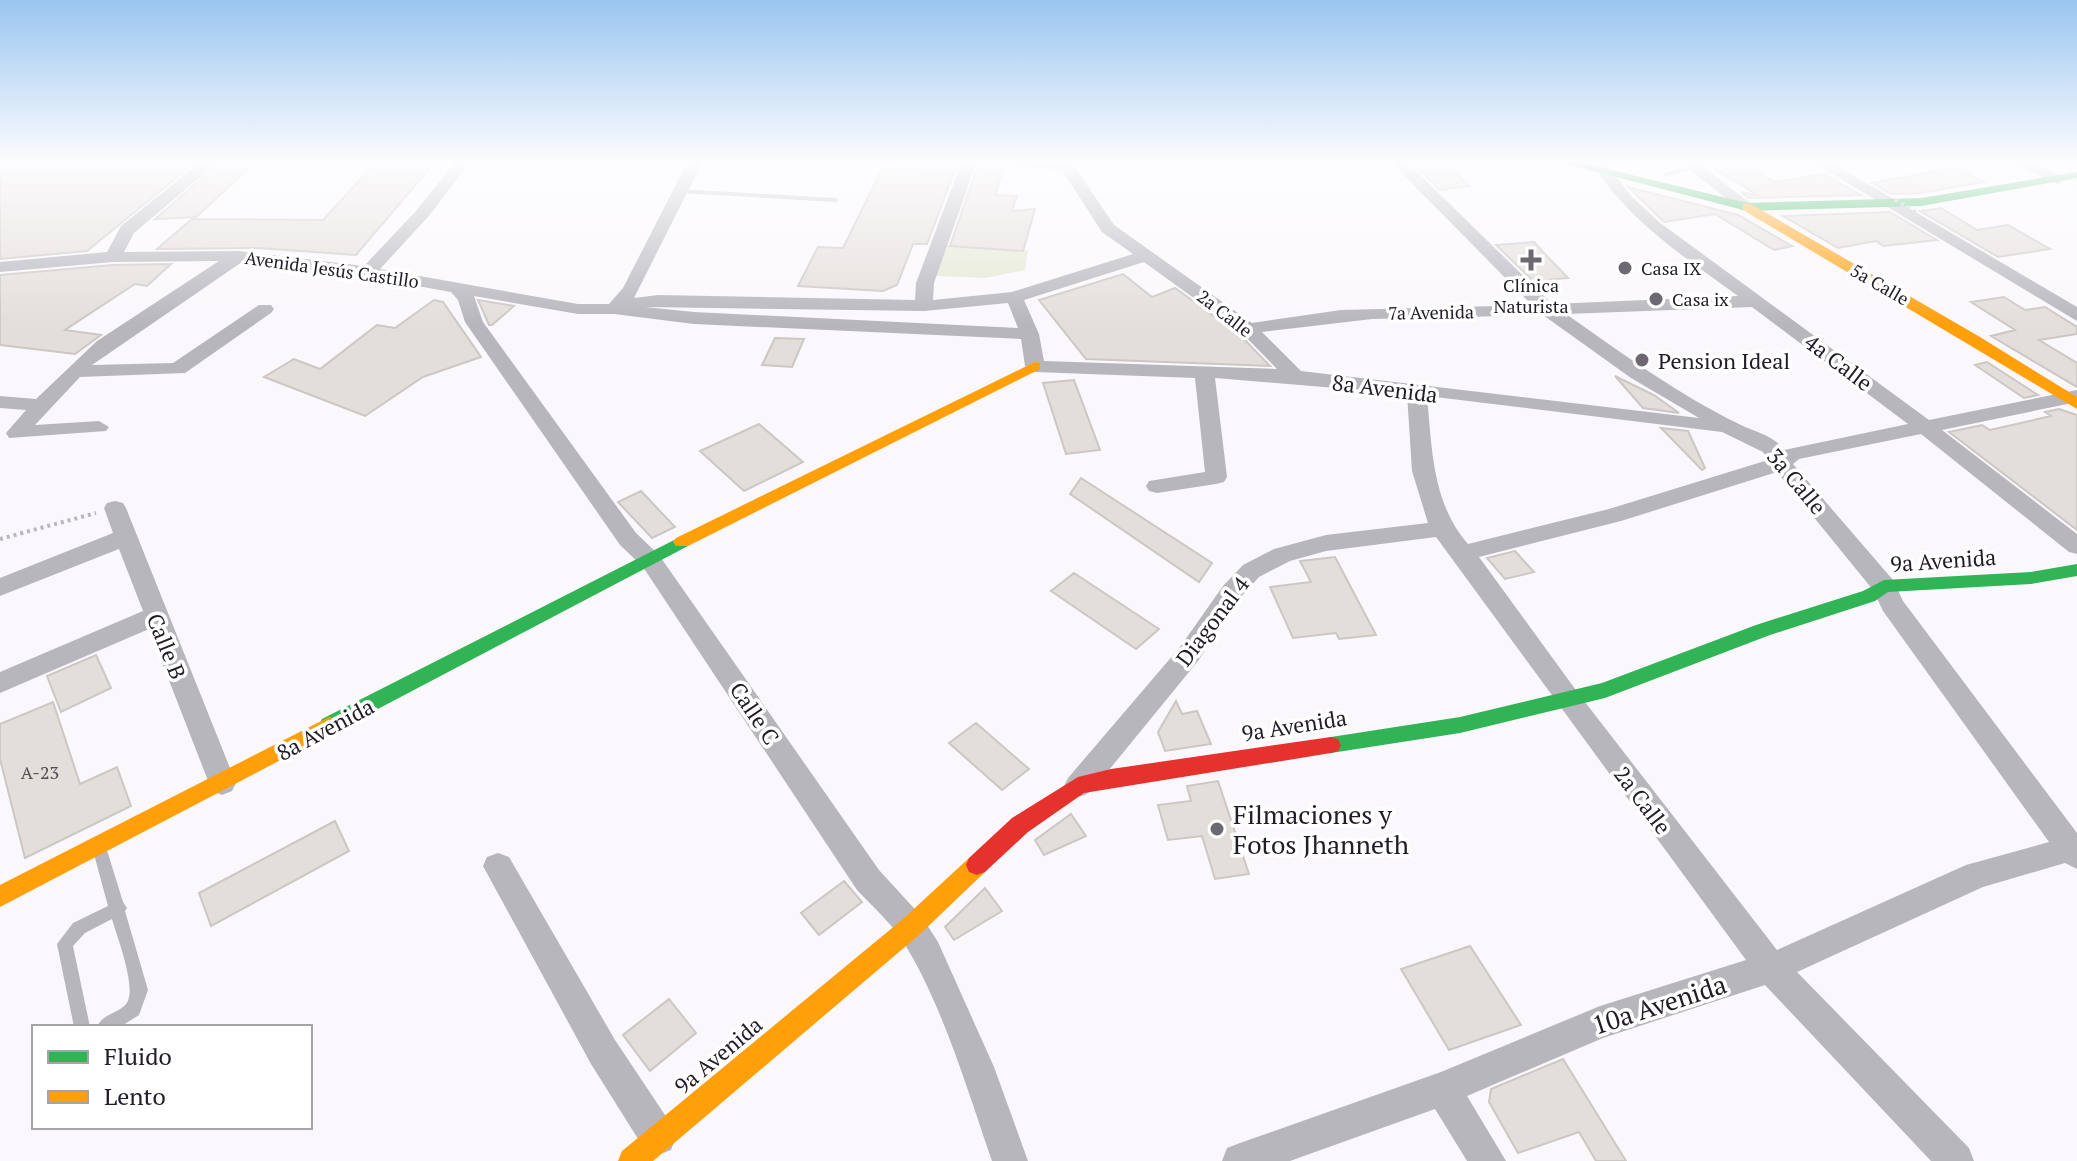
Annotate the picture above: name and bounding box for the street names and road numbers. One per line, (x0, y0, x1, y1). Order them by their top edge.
street label: Avenida Jesús Castillo (244, 245, 420, 293)
street label: 5a Calle (1846, 258, 1914, 310)
street label: 2a Calle (1193, 284, 1257, 342)
street label: 7a Avenida (1388, 299, 1474, 325)
street label: 4a Calle (1799, 327, 1879, 397)
street label: 8a Avenida (1331, 367, 1439, 409)
street label: 3a Calle (1761, 442, 1833, 520)
street label: 9a Avenida (1889, 542, 1997, 578)
street label: Diagonal 4 (1169, 570, 1255, 672)
street label: Calle B (141, 609, 193, 683)
street label: Calle C (724, 676, 786, 750)
street label: 8a Avenida (271, 691, 379, 767)
street label: 9a Avenida (1239, 702, 1349, 748)
street label: 2a Calle (1608, 760, 1678, 840)
street label: 10a Avenida (1588, 966, 1730, 1042)
street label: 9a Avenida (668, 1010, 768, 1100)

